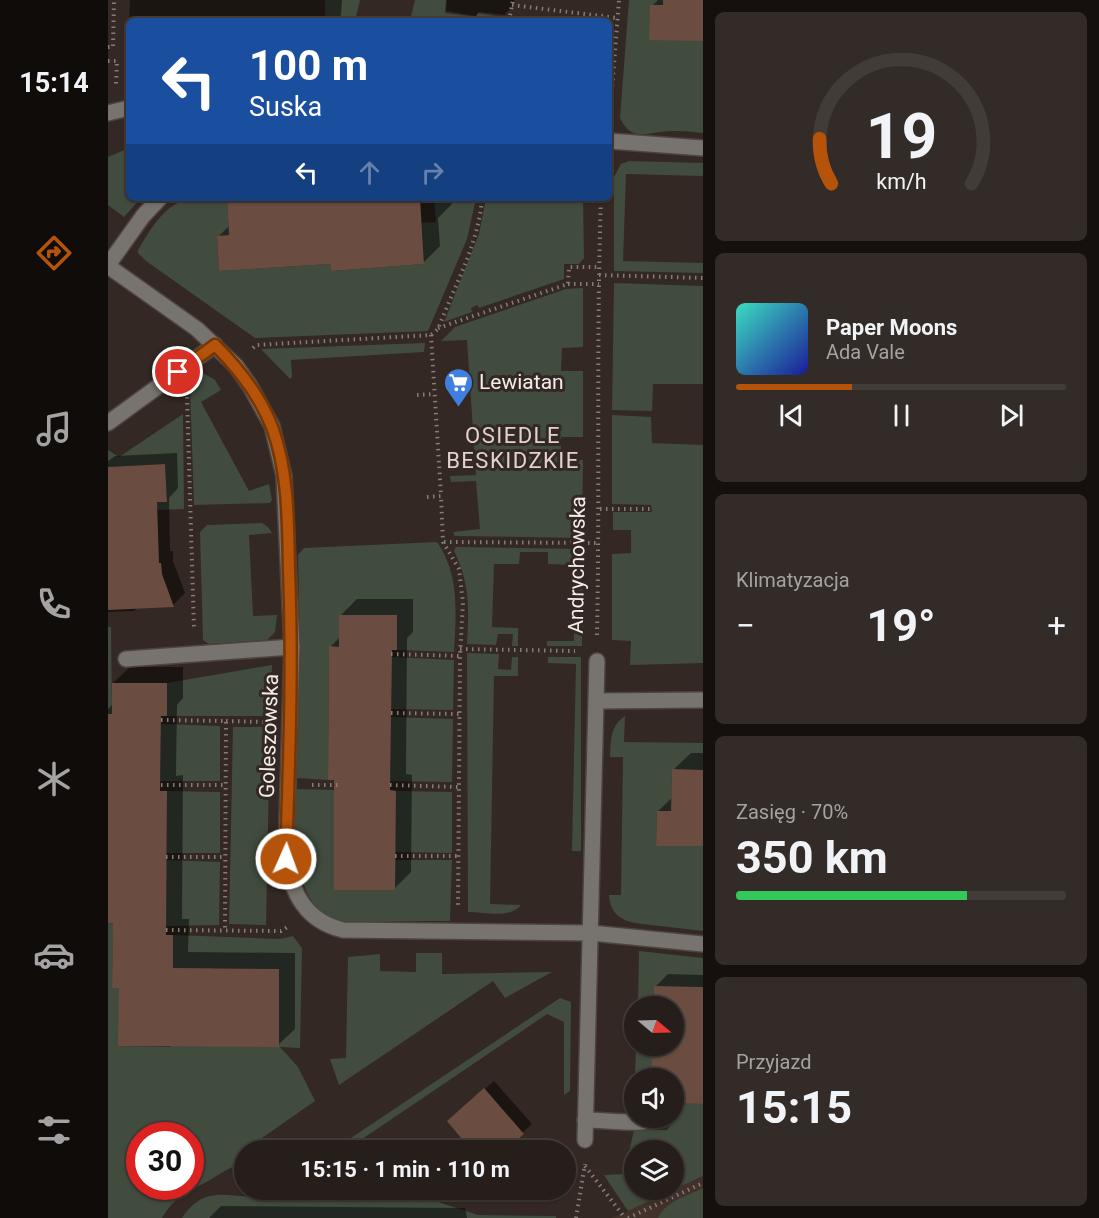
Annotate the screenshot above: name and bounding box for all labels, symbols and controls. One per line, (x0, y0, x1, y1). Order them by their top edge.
text: 100 m (249, 41, 368, 90)
icon: left (150, 42, 228, 120)
text: 15:14 (19, 67, 89, 99)
text: Suska (249, 91, 322, 123)
text: 19 (865, 100, 937, 173)
icon: left (290, 156, 323, 189)
icon: ahead (353, 156, 386, 189)
icon: right (416, 156, 449, 189)
text: km/h (876, 169, 926, 194)
icon: directions (33, 232, 75, 274)
text: Paper Moons (826, 315, 957, 340)
text: Ada Vale (826, 340, 905, 364)
pin (152, 346, 203, 397)
icon: arrive (161, 355, 194, 388)
supermarket icon: Lewiatan (442, 366, 474, 408)
place label: Lewiatan (479, 370, 564, 394)
icon: previous (775, 399, 808, 432)
icon: pause (885, 399, 918, 432)
icon: next (995, 399, 1028, 432)
icon: music (33, 408, 75, 450)
district label: OSIEDLE BESKIDZKIE (446, 423, 580, 473)
street label: Andrychowska (564, 496, 590, 634)
text: Klimatyzacja (736, 568, 850, 592)
icon: phone (33, 583, 75, 625)
text: 19° (866, 599, 936, 652)
text: − (736, 606, 755, 645)
text: + (1047, 606, 1066, 645)
street label: Goleszowska (255, 673, 283, 799)
icon: climate (33, 758, 75, 800)
text: Zasięg · 70% (736, 800, 848, 824)
position arrow (254, 827, 318, 891)
text: 350 km (736, 831, 888, 884)
icon: car (33, 934, 75, 976)
north arrow (624, 996, 684, 1056)
map controls (624, 996, 684, 1200)
text: Przyjazd (736, 1050, 812, 1074)
button: sound (624, 1068, 684, 1128)
text: 15:15 (736, 1081, 852, 1134)
icon: filters (33, 1109, 75, 1151)
speed limit sign: 30 (126, 1122, 204, 1200)
button: layers (624, 1140, 684, 1200)
text: 15:15 · 1 min · 110 m (300, 1157, 510, 1182)

